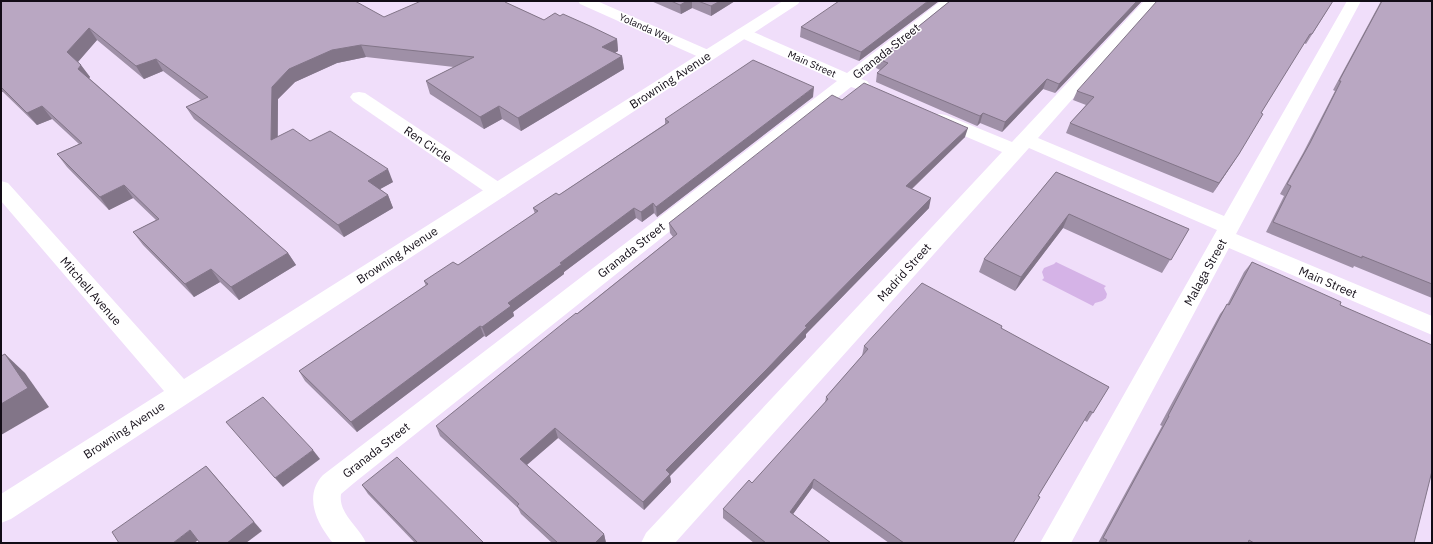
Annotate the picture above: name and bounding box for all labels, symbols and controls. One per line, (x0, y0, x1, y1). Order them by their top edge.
street label: Yolanda Way (617, 10, 675, 46)
street label: Granada Street (849, 20, 923, 82)
street label: Browning Avenue (627, 48, 714, 112)
street label: Main Street (786, 48, 839, 81)
street label: Ren Circle (401, 123, 455, 166)
street label: Granada Street (594, 219, 668, 281)
street label: Browning Avenue (354, 223, 441, 287)
street label: Malaga Street (1180, 236, 1230, 308)
street label: Madrid Street (874, 240, 934, 304)
street label: Mitchell Avenue (57, 254, 125, 329)
street label: Main Street (1297, 263, 1359, 301)
street label: Browning Avenue (81, 398, 168, 462)
street label: Granada Street (339, 419, 413, 481)

